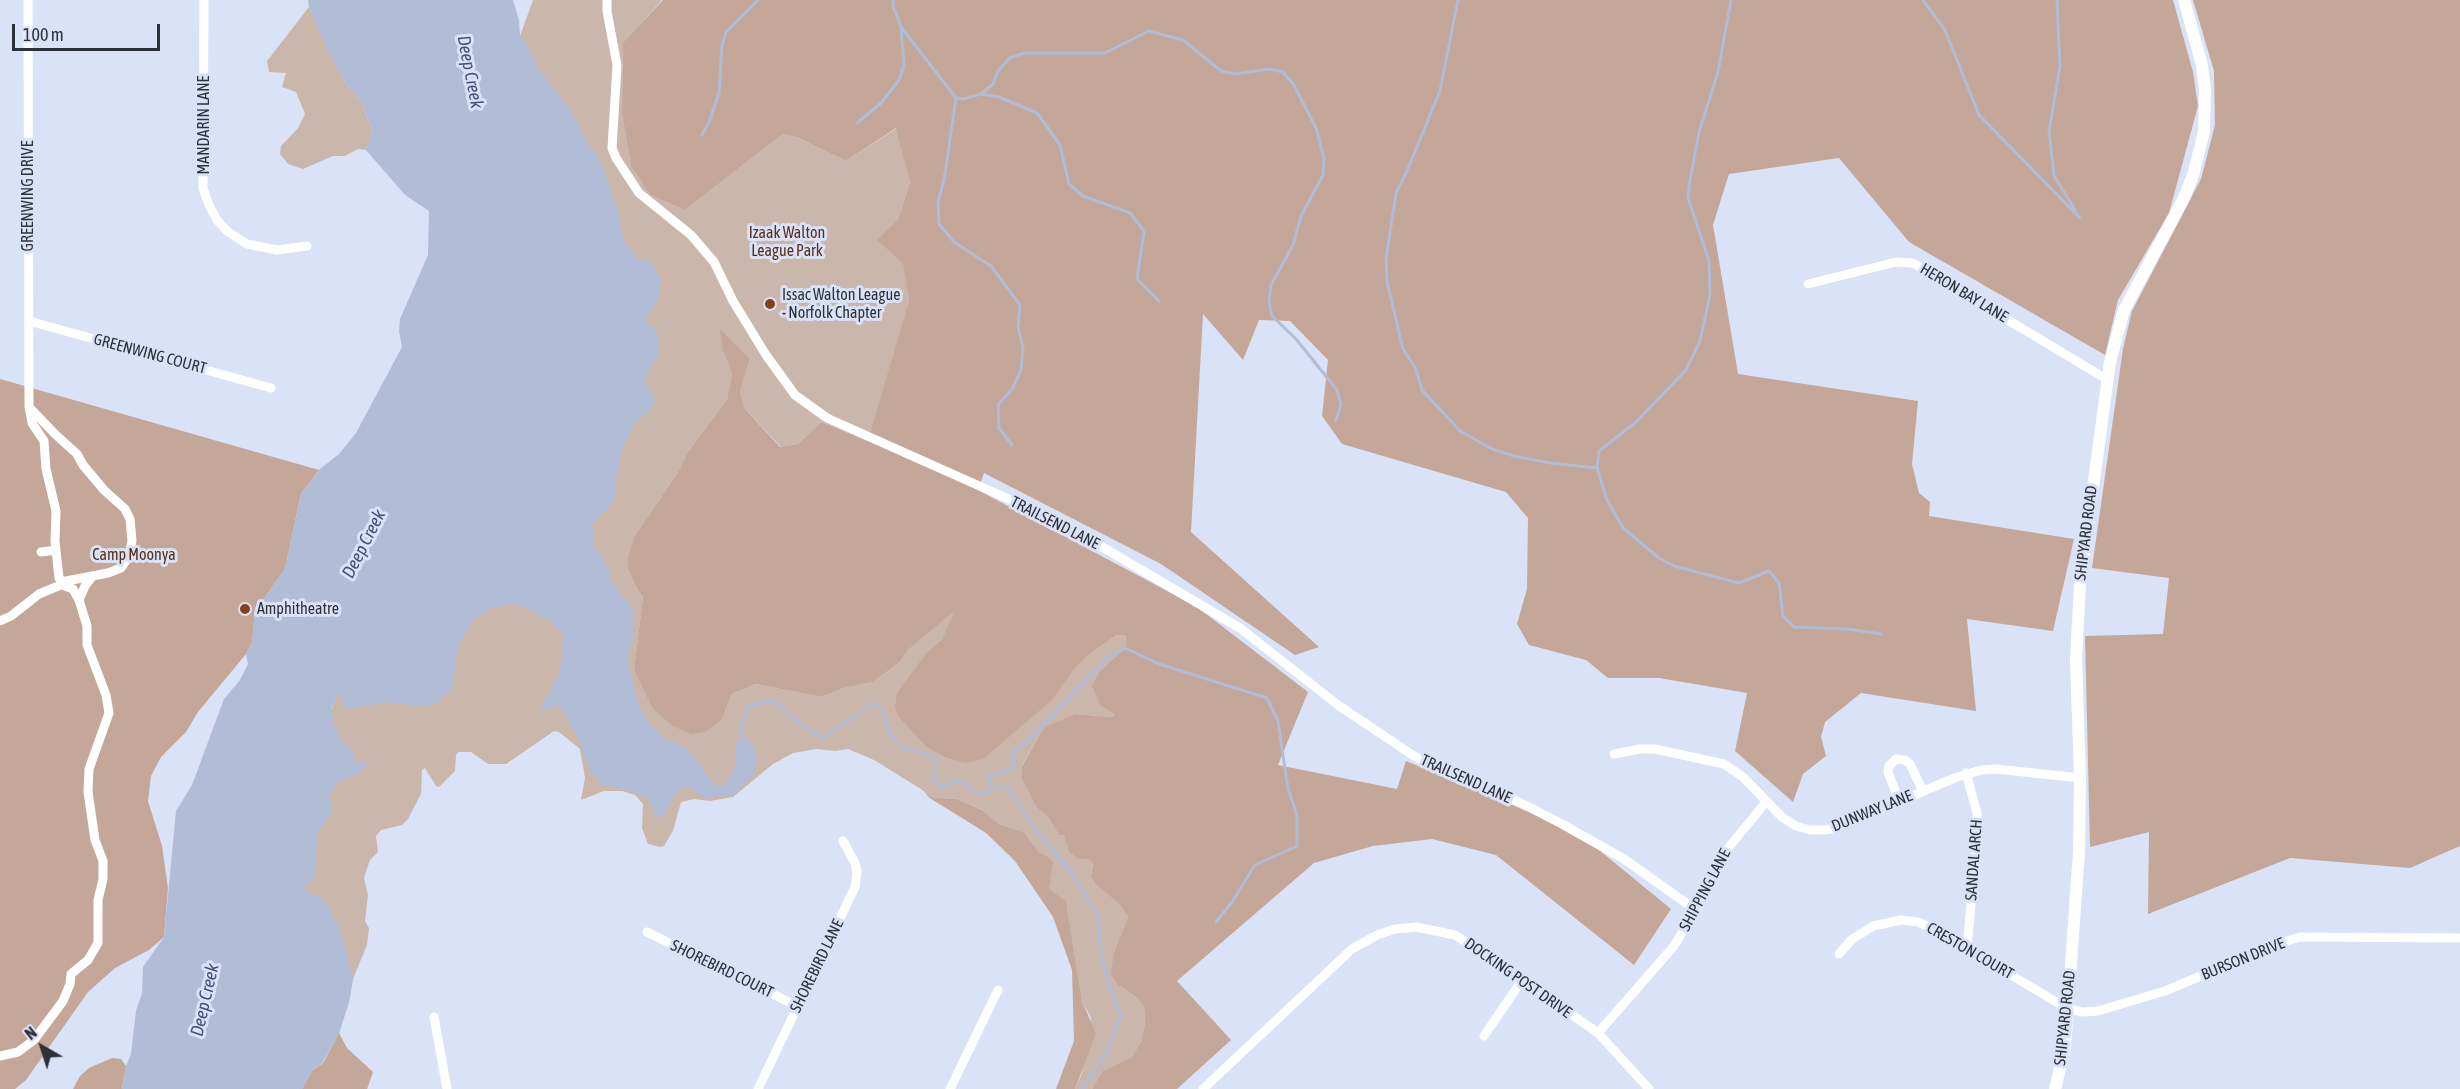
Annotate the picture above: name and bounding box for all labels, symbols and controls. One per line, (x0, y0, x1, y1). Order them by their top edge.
scale bar (15, 12, 164, 50)
text: 100 m (23, 24, 64, 45)
water label: Deep Creek (452, 34, 488, 110)
street label: MANDARIN LANE (194, 76, 214, 174)
street label: GREENWING DRIVE (18, 140, 38, 252)
park label: Izaak Walton League Park (749, 223, 825, 261)
street label: HERON BAY LANE (1917, 259, 2011, 327)
place label: Issac Walton League - Norfolk Chapter (782, 285, 900, 323)
marker: Issac Walton League - Norfolk Chapter (763, 297, 777, 311)
street label: GREENWING COURT (91, 330, 209, 378)
street label: SHIPYARD ROAD (2071, 485, 2101, 581)
street label: TRAILSEND LANE (1007, 492, 1103, 554)
water label: Deep Creek (338, 506, 390, 582)
park label: Camp Moonya (92, 545, 176, 565)
place label: Amphitheatre (257, 599, 339, 619)
marker: Amphitheatre (238, 602, 252, 616)
street label: TRAILSEND LANE (1418, 750, 1514, 808)
street label: DUNWAY LANE (1829, 786, 1915, 836)
street label: SANDAL ARCH (1962, 819, 1986, 901)
street label: SHIPPING LANE (1675, 846, 1735, 934)
street label: SHOREBIRD LANE (786, 916, 848, 1016)
street label: CRESTON COURT (1923, 918, 2017, 984)
street label: DOCKING POST DRIVE (1461, 934, 1575, 1022)
street label: BURSON DRIVE (2198, 934, 2288, 984)
street label: SHOREBIRD COURT (668, 936, 776, 1002)
water label: Deep Creek (186, 962, 224, 1038)
street label: SHIPYARD ROAD (2050, 970, 2080, 1066)
north arrow (12, 1017, 72, 1077)
text: N (21, 1023, 40, 1043)

